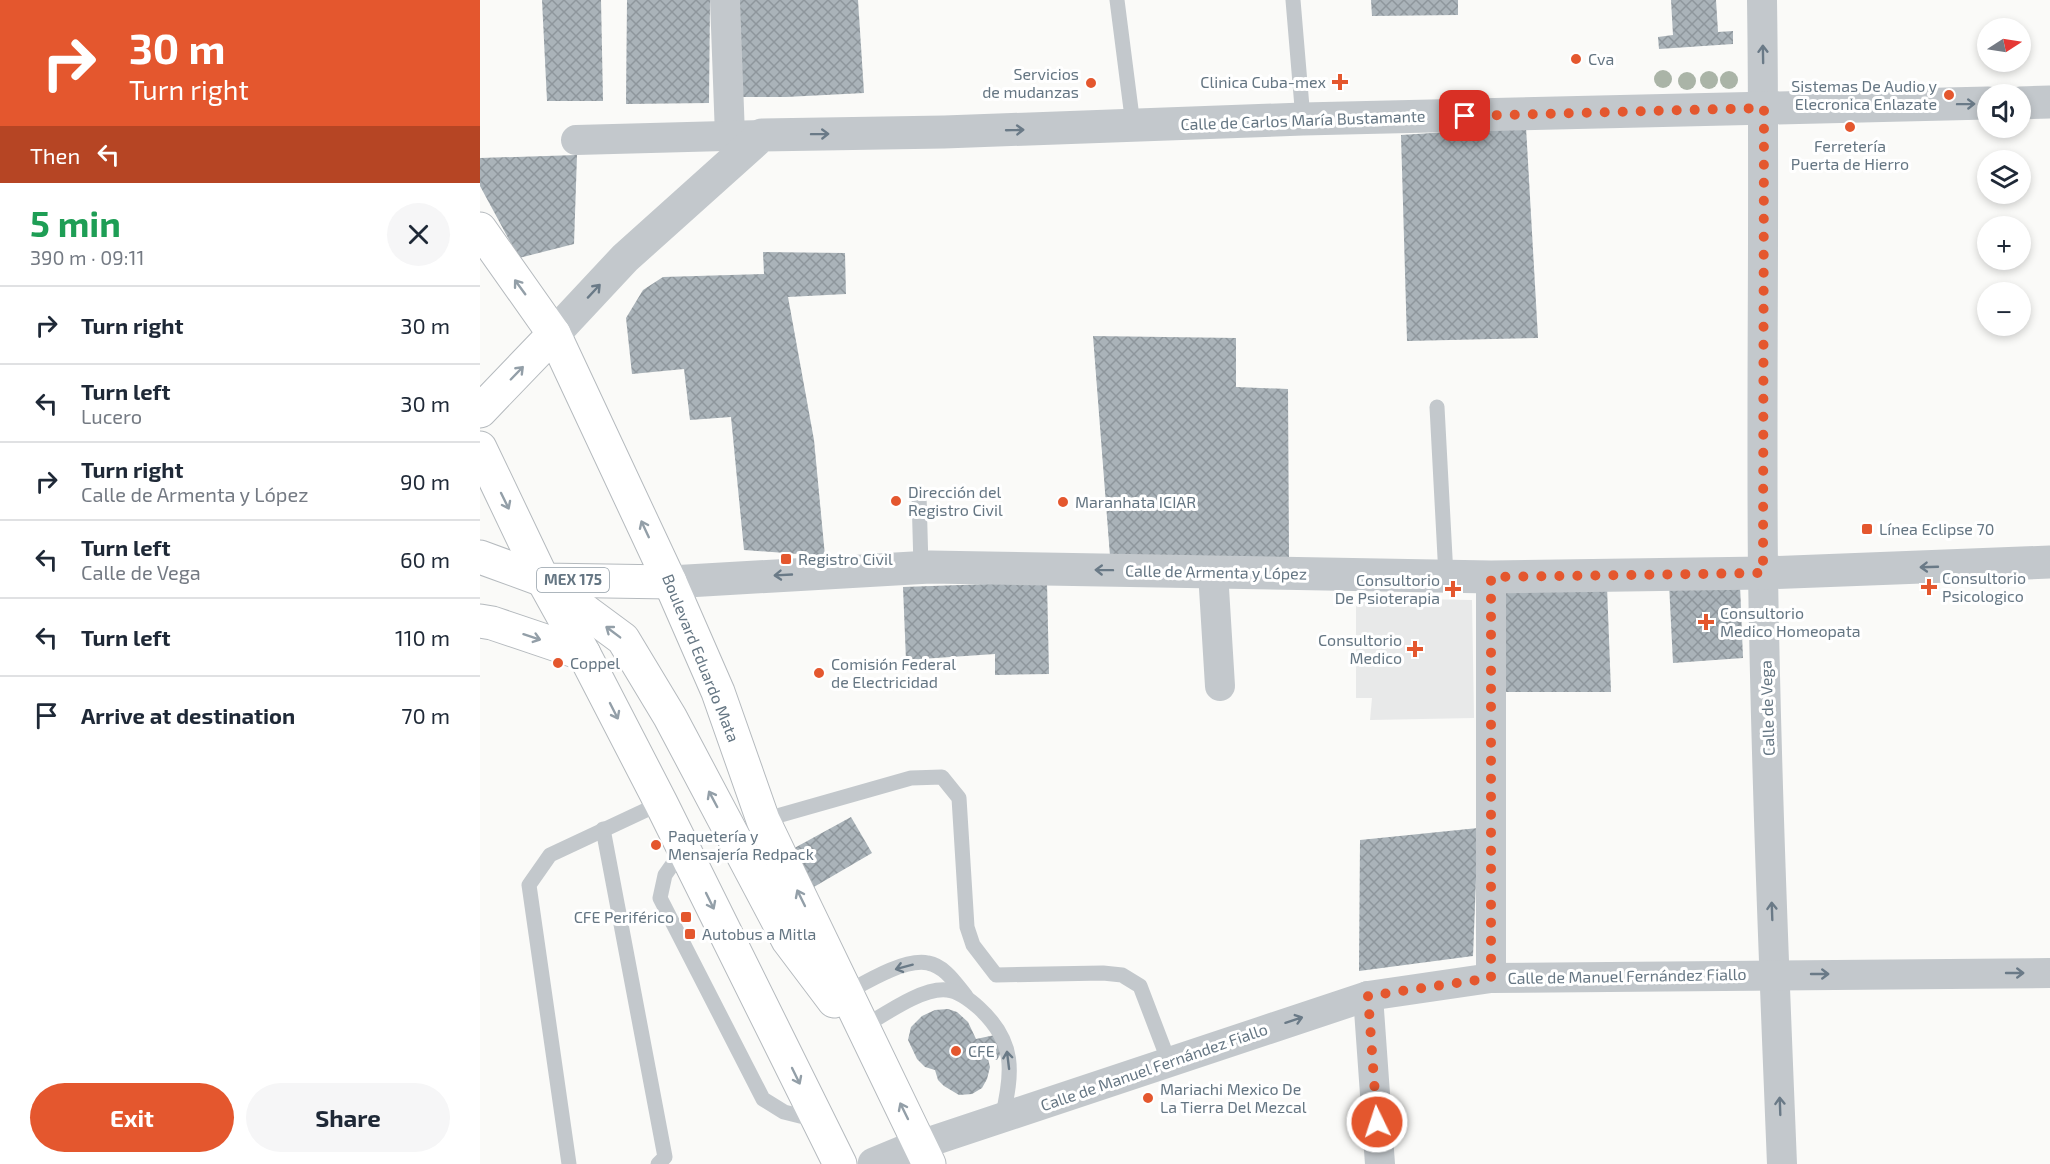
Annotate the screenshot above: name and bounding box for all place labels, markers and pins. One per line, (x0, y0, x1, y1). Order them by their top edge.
place label: Cva (1588, 49, 1614, 68)
marker: Cva (1569, 52, 1583, 66)
place label: Servicios de mudanzas (982, 64, 1079, 101)
place label: Clinica Cuba-mex (1200, 72, 1327, 91)
marker: Clinica Cuba-mex (1331, 73, 1349, 91)
marker: Servicios de mudanzas (1084, 76, 1098, 90)
place label: Sistemas De Audio y Elecronica Enlazate (1791, 76, 1938, 113)
marker: Sistemas De Audio y Elecronica Enlazate (1942, 88, 1956, 102)
pin (1439, 90, 1490, 141)
marker: Ferretería Puerta de Hierro (1843, 120, 1857, 134)
place label: Ferretería Puerta de Hierro (1791, 136, 1909, 173)
place label: Dirección del Registro Civil (908, 482, 1003, 519)
place label: Maranhata ICIAR (1075, 492, 1196, 511)
marker: Dirección del Registro Civil (889, 494, 903, 508)
marker: Maranhata ICIAR (1056, 495, 1070, 509)
place label: Línea Eclipse 70 (1879, 519, 1994, 538)
marker: Línea Eclipse 70 (1860, 522, 1874, 536)
place label: Registro Civil (798, 549, 893, 568)
marker: Registro Civil (779, 552, 793, 566)
place label: Consultorio Psicologico (1942, 568, 2026, 605)
place label: Consultorio De Psioterapia (1335, 570, 1440, 607)
marker: Consultorio Psicologico (1920, 578, 1938, 596)
marker: Consultorio De Psioterapia (1444, 580, 1462, 598)
place label: Consultorio Medico Homeopata (1720, 603, 1861, 640)
marker: Consultorio Medico Homeopata (1697, 613, 1715, 631)
place label: Consultorio Medico (1318, 630, 1402, 667)
marker: Consultorio Medico (1406, 640, 1424, 658)
place label: Coppel (570, 653, 620, 672)
place label: Comisión Federal de Electricidad (831, 654, 956, 691)
marker: Coppel (551, 656, 565, 670)
marker: Comisión Federal de Electricidad (812, 666, 826, 680)
place label: Paquetería y Mensajería Redpack (668, 826, 814, 864)
marker: Paquetería y Mensajería Redpack (649, 838, 663, 852)
place label: CFE Periférico (574, 907, 674, 926)
marker: CFE Periférico (679, 910, 693, 924)
place label: Autobus a Mitla (702, 924, 816, 943)
marker: Autobus a Mitla (683, 927, 697, 941)
place label: CFE (968, 1041, 995, 1060)
marker: CFE (949, 1044, 963, 1058)
place label: Mariachi Mexico De La Tierra Del Mezcal (1160, 1079, 1307, 1116)
marker: Mariachi Mexico De La Tierra Del Mezcal (1141, 1091, 1155, 1105)

